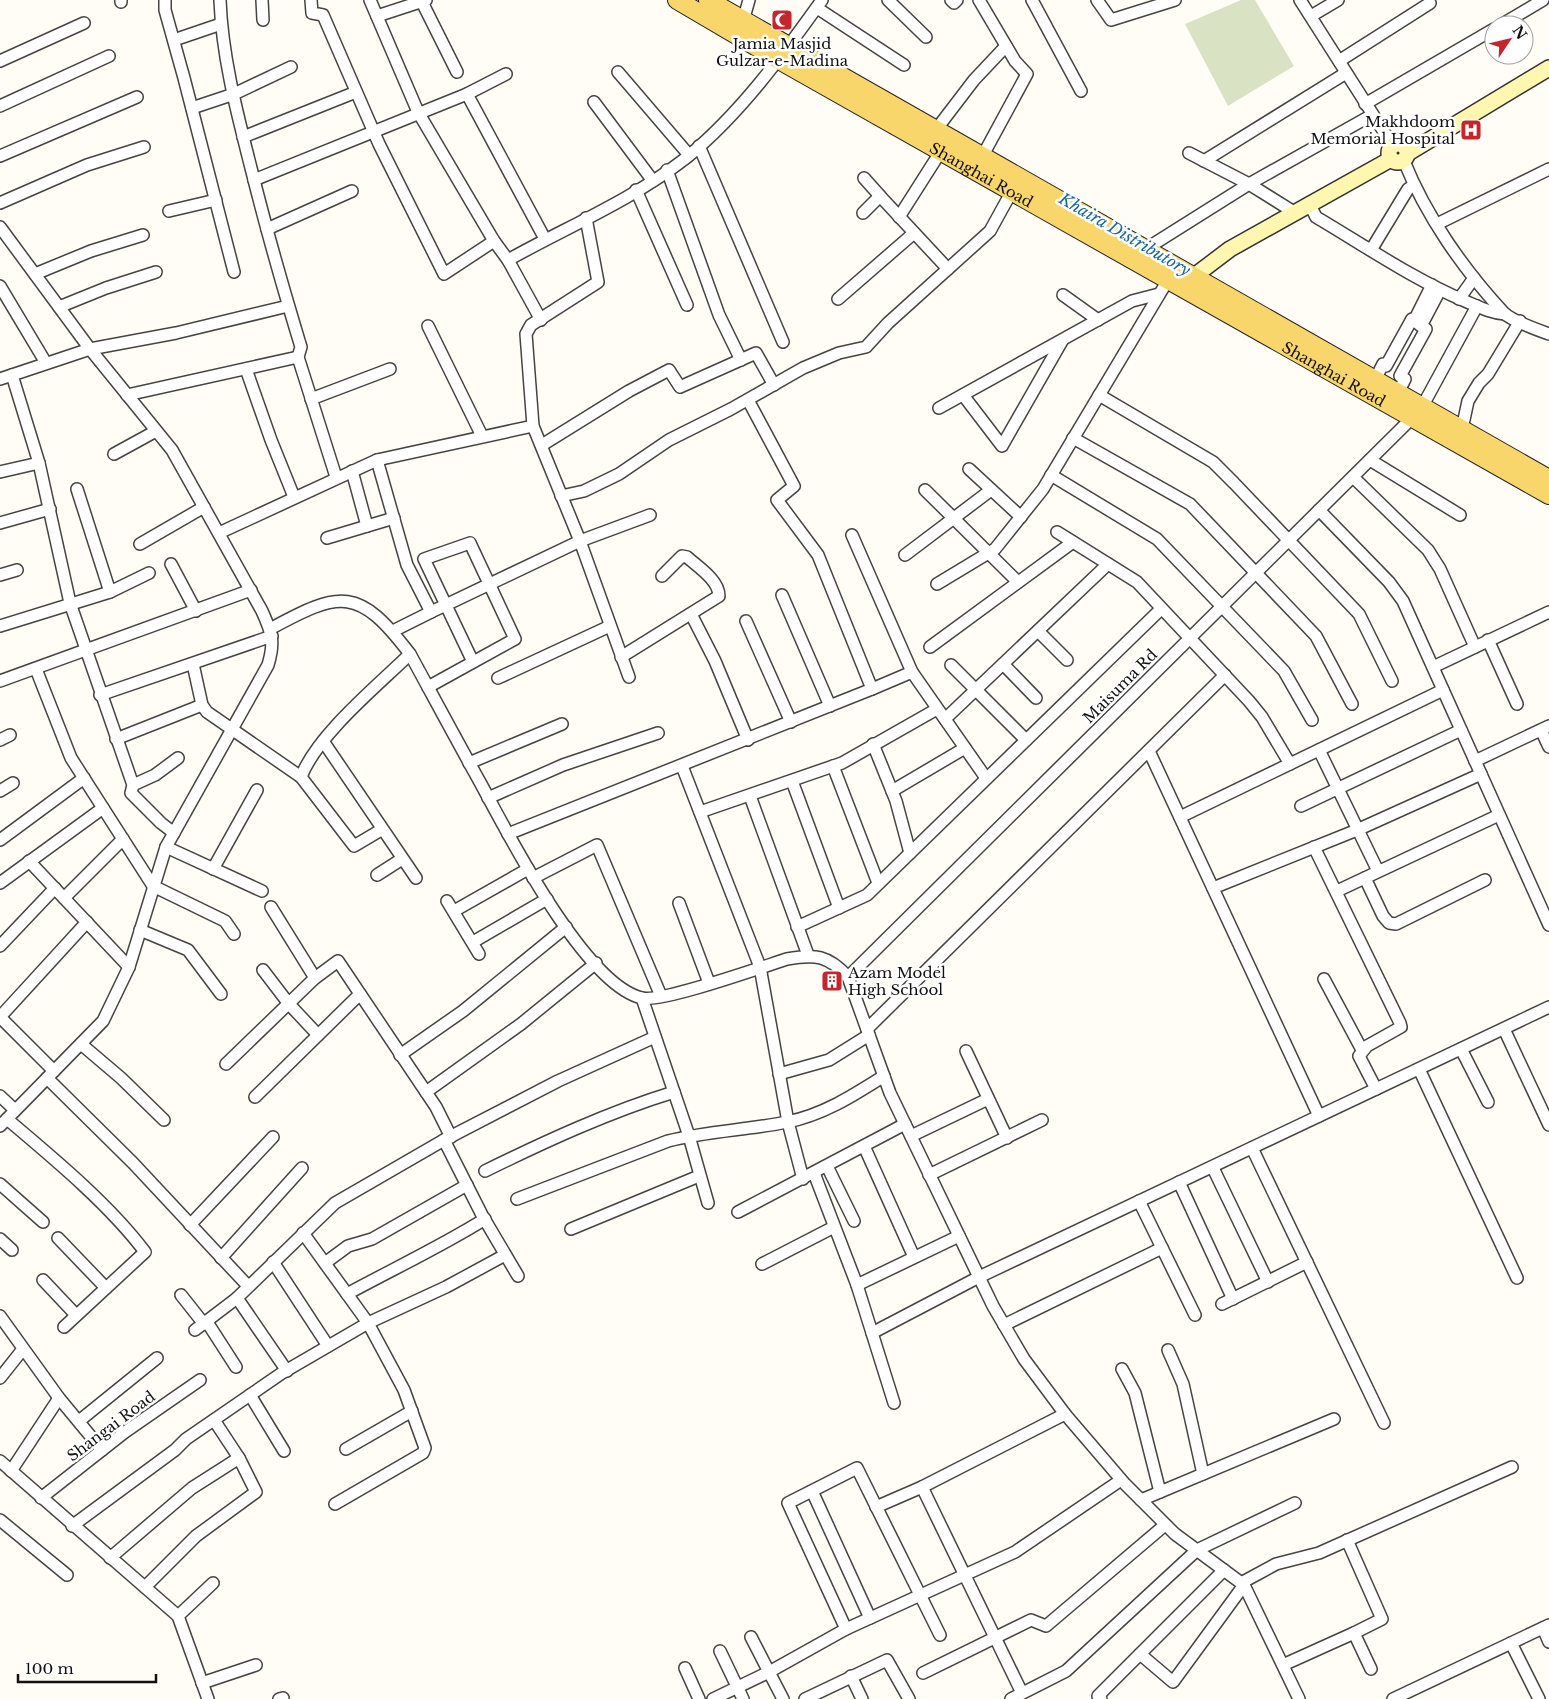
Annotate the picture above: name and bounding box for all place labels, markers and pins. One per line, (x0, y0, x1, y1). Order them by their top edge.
mosque icon: Jamia Masjid Gulzar-e-Madina (770, 8, 794, 32)
place label: Jamia Masjid Gulzar-e-Madina (716, 34, 849, 70)
place label: Makhdoom Memorial Hospital (1311, 112, 1455, 148)
hospital icon: Makhdoom Memorial Hospital (1459, 118, 1483, 142)
place label: Azam Model High School (847, 963, 946, 999)
building icon: Azam Model High School (820, 969, 844, 993)

